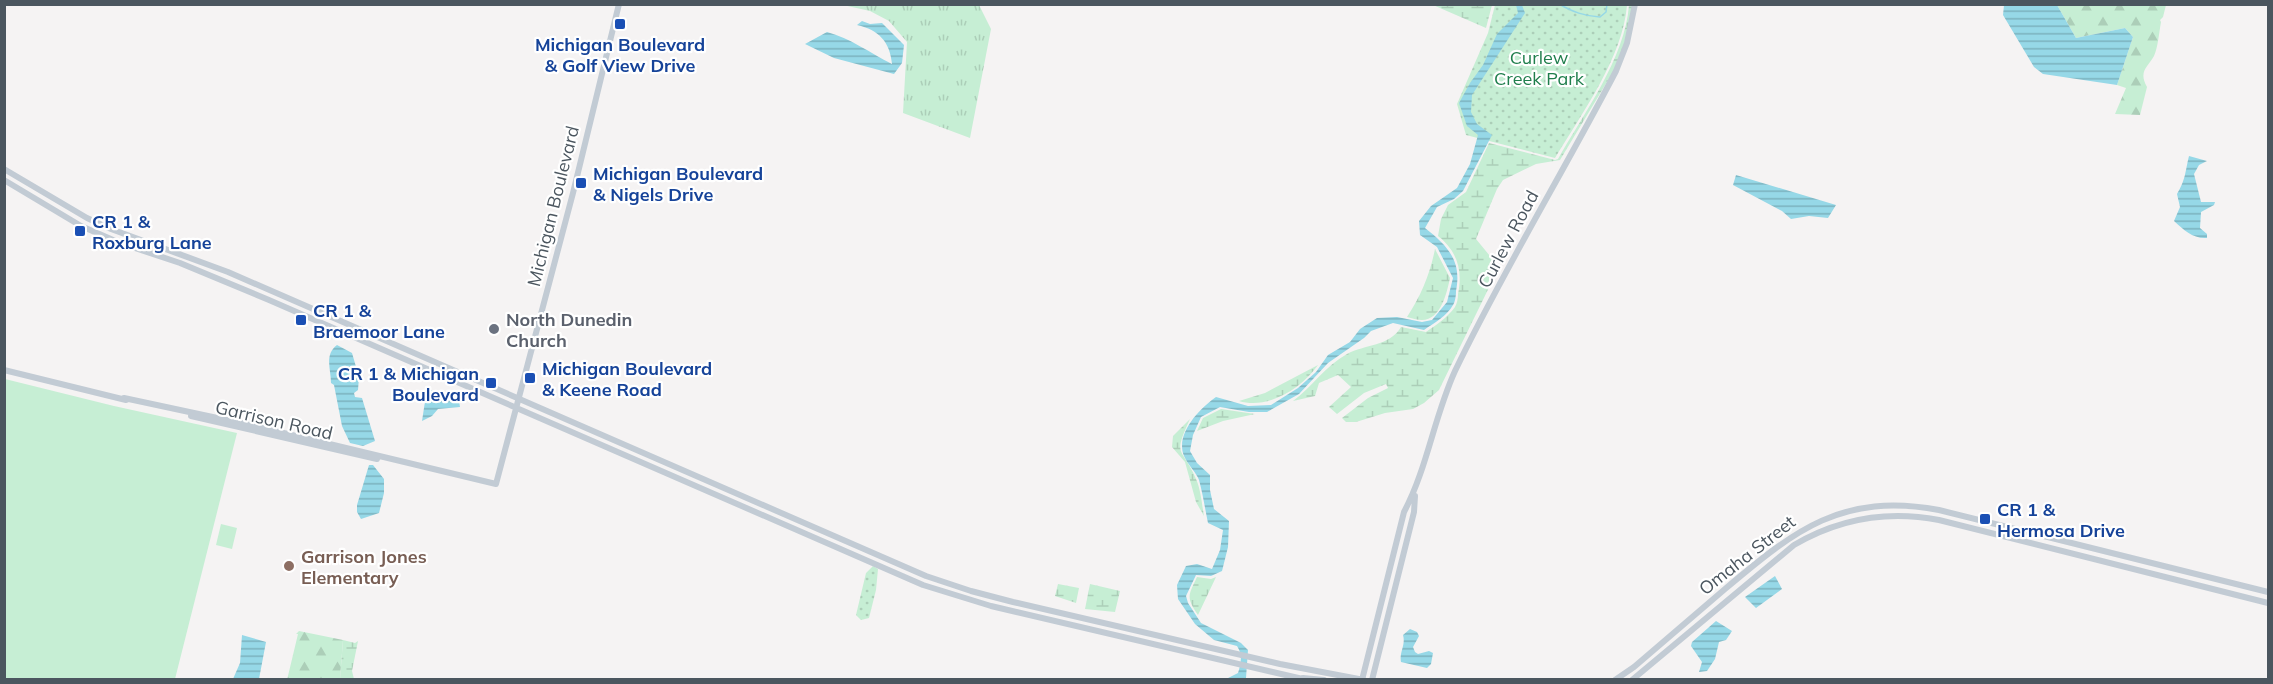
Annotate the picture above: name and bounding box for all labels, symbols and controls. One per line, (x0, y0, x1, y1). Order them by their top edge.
marker: Michigan Boulevard & Golf View Drive (613, 17, 627, 31)
place label: Michigan Boulevard & Golf View Drive (535, 33, 705, 77)
park label: Curlew Creek Park (1494, 46, 1585, 90)
street label: Michigan Boulevard (522, 123, 584, 289)
place label: Michigan Boulevard & Nigels Drive (593, 162, 763, 206)
marker: Michigan Boulevard & Nigels Drive (574, 176, 588, 190)
street label: Curlew Road (1473, 186, 1543, 292)
place label: CR 1 & Roxburg Lane (92, 210, 212, 254)
marker: CR 1 & Roxburg Lane (73, 224, 87, 238)
place label: CR 1 & Braemoor Lane (313, 299, 445, 343)
place label: North Dunedin Church (506, 308, 632, 352)
marker: CR 1 & Braemoor Lane (294, 313, 308, 327)
marker: North Dunedin Church (487, 322, 501, 336)
place label: Michigan Boulevard & Keene Road (542, 357, 712, 401)
place label: CR 1 & Michigan Boulevard (338, 362, 479, 406)
marker: Michigan Boulevard & Keene Road (523, 371, 537, 385)
marker: CR 1 & Michigan Boulevard (484, 376, 498, 390)
street label: Garrison Road (213, 395, 335, 445)
place label: CR 1 & Hermosa Drive (1997, 498, 2125, 542)
street label: Omaha Street (1694, 510, 1800, 600)
marker: CR 1 & Hermosa Drive (1978, 512, 1992, 526)
place label: Garrison Jones Elementary (301, 545, 427, 589)
marker: Garrison Jones Elementary (282, 559, 296, 573)

